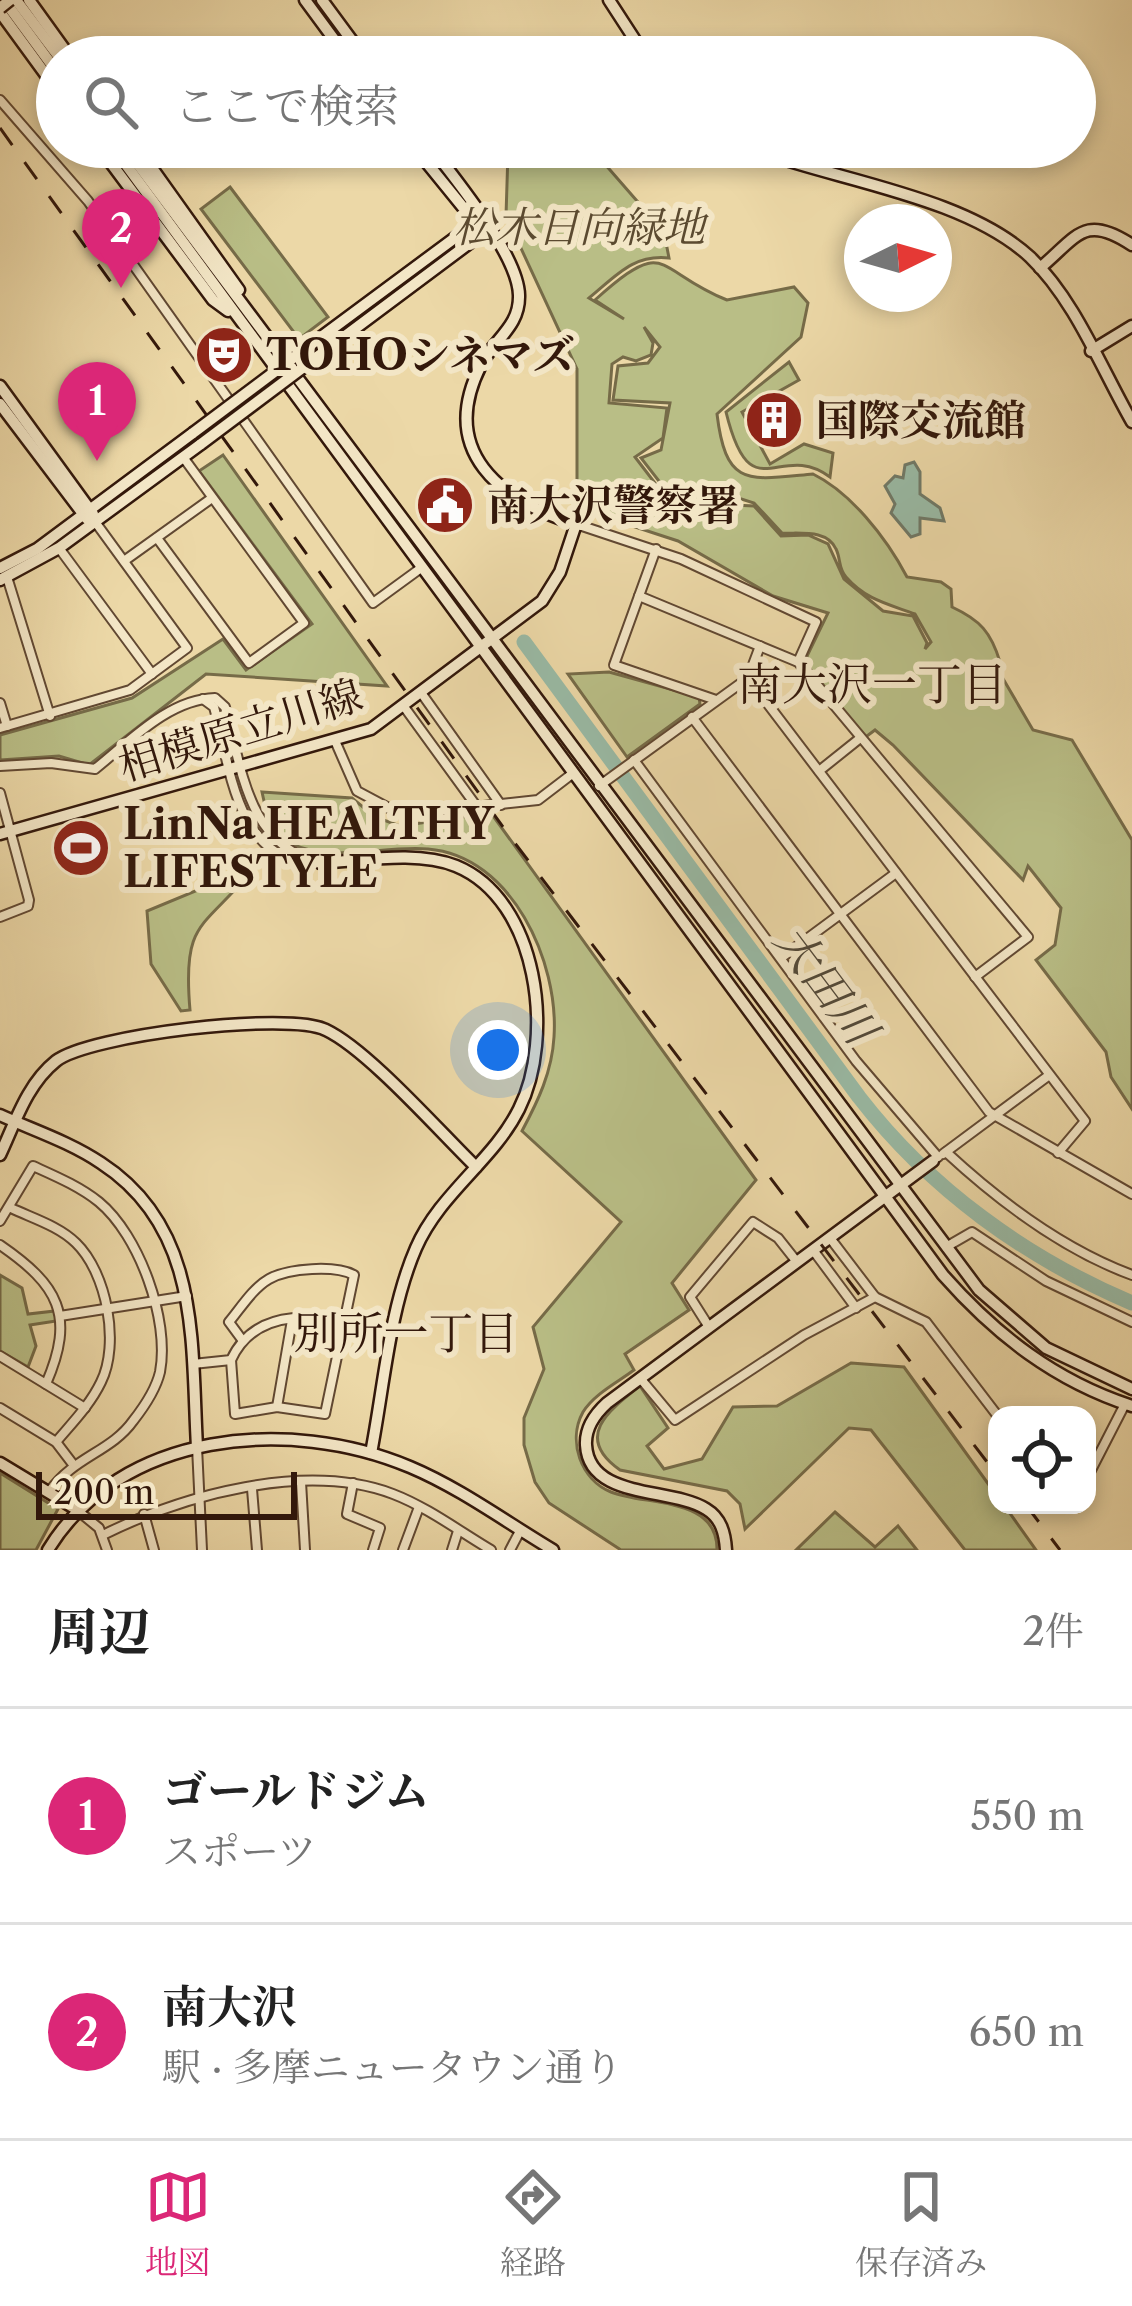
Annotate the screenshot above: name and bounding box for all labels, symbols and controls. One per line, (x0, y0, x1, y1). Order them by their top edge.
search box (36, 36, 1096, 168)
icon: search (78, 69, 144, 135)
text: ここで検索 (174, 78, 399, 134)
pin: 2 (82, 189, 160, 288)
park label: 松木日向緑地 (453, 201, 709, 253)
north arrow (844, 204, 952, 312)
theatre icon: TOHOシネマズ (193, 324, 255, 386)
place label: TOHOシネマズ (266, 329, 575, 381)
pin: 1 (58, 362, 136, 461)
building icon: 国際交流館 (743, 389, 805, 451)
place label: 国際交流館 (816, 394, 1026, 446)
public building icon: 南大沢警察署 (414, 474, 476, 536)
place label: 南大沢警察署 (487, 479, 739, 531)
district label: 南大沢一丁目 (737, 656, 1007, 712)
street label: 相模原立川線 (112, 668, 368, 792)
place label: LinNa HEALTHY LIFESTYLE (123, 798, 495, 898)
sports icon: LinNa HEALTHY LIFESTYLE (50, 817, 112, 879)
water label: 大田川 (763, 913, 892, 1059)
your location (468, 1020, 528, 1080)
district label: 別所一丁目 (293, 1305, 519, 1361)
map controls (988, 1406, 1096, 1514)
button: locate (988, 1406, 1096, 1514)
scale bar (36, 1466, 297, 1519)
text: 200 m (54, 1472, 154, 1513)
text: 周辺 (48, 1601, 150, 1663)
text: 2件 (1023, 1607, 1084, 1655)
text: ゴールドジム (162, 1763, 429, 1819)
text: 1 (78, 1792, 96, 1840)
text: 550 m (970, 1792, 1084, 1840)
text: スポーツ (162, 1827, 316, 1875)
text: 南大沢 (162, 1979, 297, 2035)
text: 2 (75, 2008, 99, 2056)
text: 650 m (969, 2008, 1084, 2056)
text: 駅 · 多摩ニュータウン通り (162, 2043, 623, 2091)
tab: 地図 (145, 2164, 211, 2283)
tab: 経路 (500, 2164, 566, 2283)
tab: 保存済み (855, 2164, 987, 2283)

